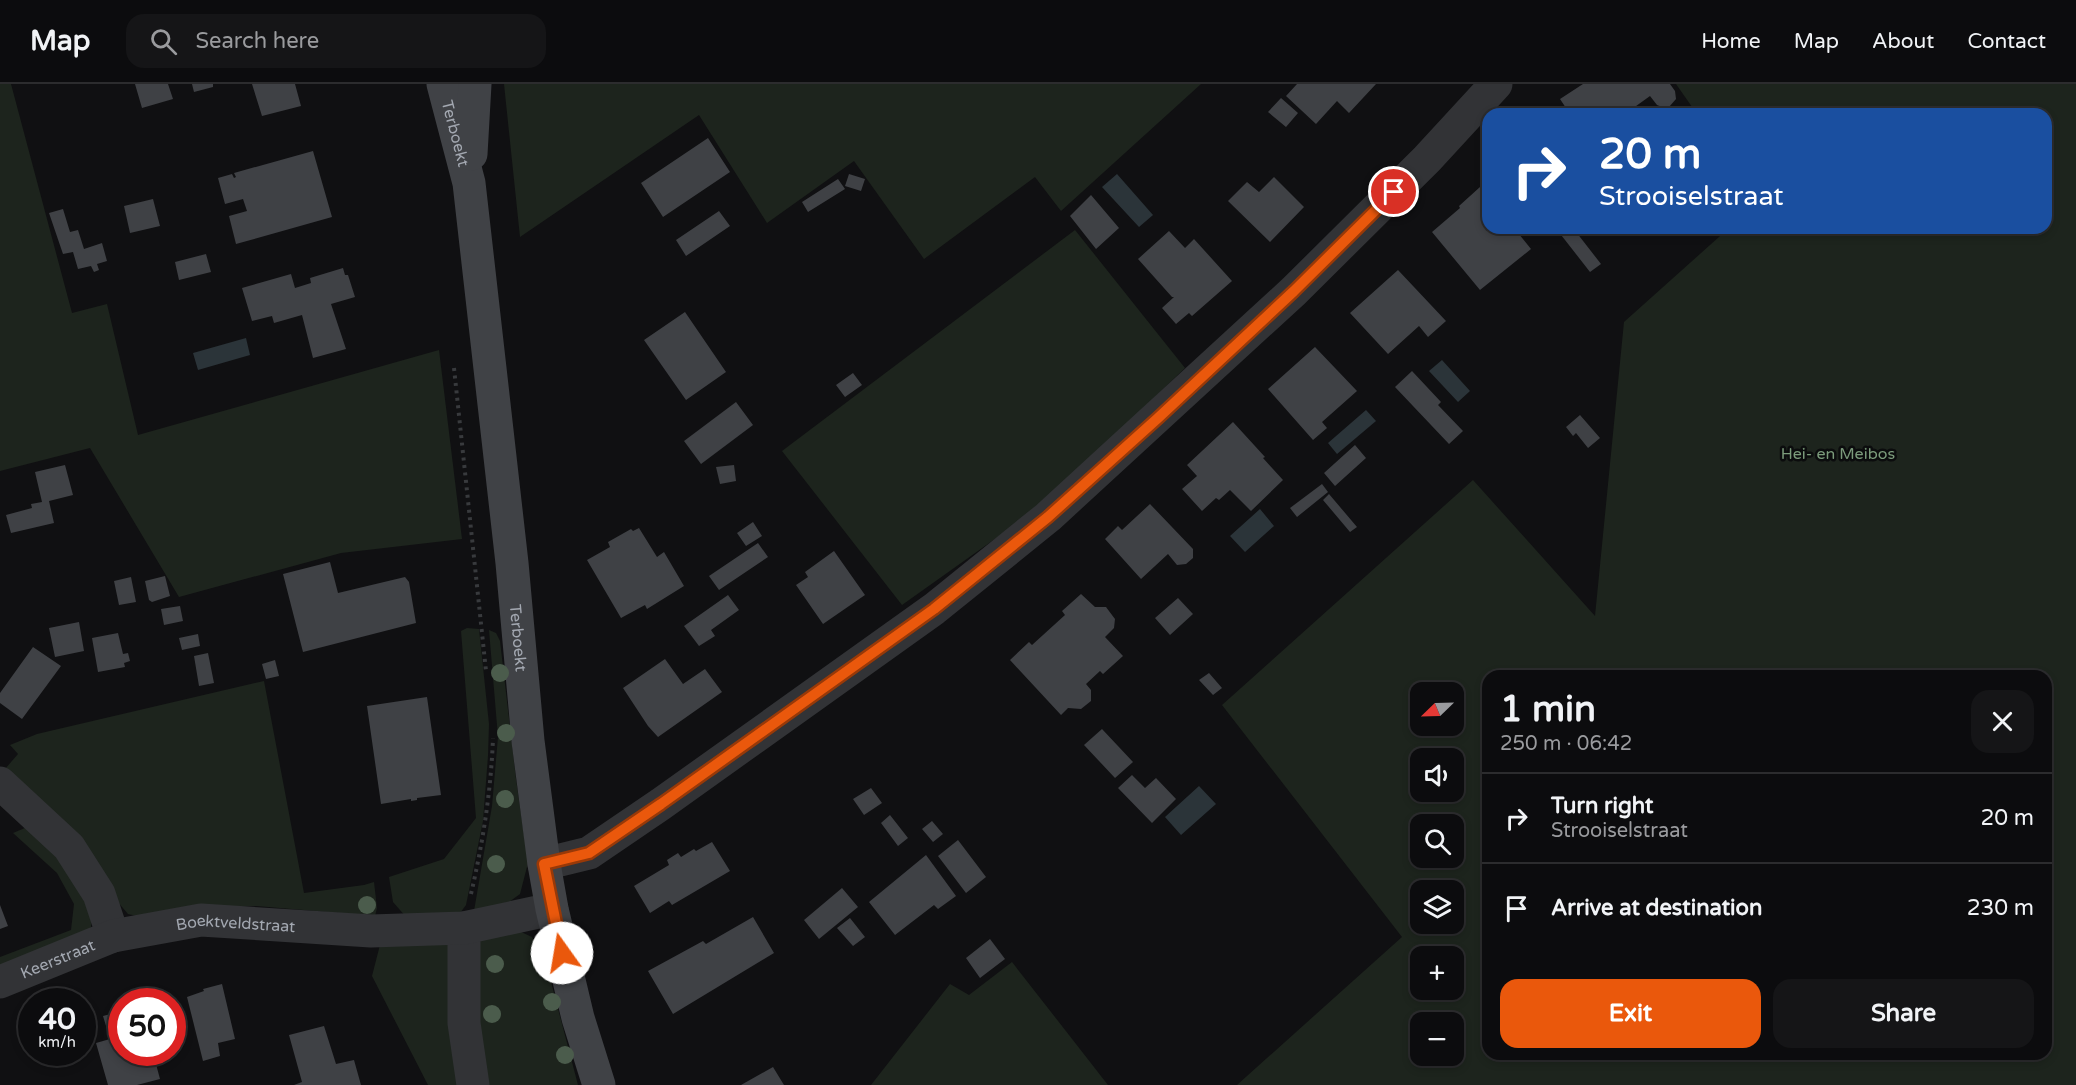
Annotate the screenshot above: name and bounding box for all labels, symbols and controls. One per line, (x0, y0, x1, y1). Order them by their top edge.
search box (126, 14, 546, 68)
text: Map (30, 24, 90, 58)
icon: search (147, 25, 180, 58)
text: Search here (195, 28, 319, 54)
text: Home (1701, 29, 1761, 54)
text: Map (1794, 29, 1839, 54)
text: About (1872, 29, 1934, 54)
text: Contact (1967, 29, 2046, 54)
street label: Terboekt (437, 98, 473, 169)
text: 20 m (1599, 129, 1701, 180)
icon: right (1500, 132, 1578, 210)
pin (1368, 166, 1419, 217)
icon: arrive (1377, 175, 1410, 208)
text: Strooiselstraat (1599, 180, 1784, 213)
park label: Hei- en Meibos (1781, 444, 1895, 464)
street label: Terboekt (505, 603, 531, 673)
north arrow (1410, 682, 1464, 736)
map controls (1410, 682, 1464, 1066)
text: 1 min (1500, 688, 1596, 731)
button: close (1971, 690, 2034, 753)
text: 250 m · 06:42 (1500, 732, 1632, 756)
button: sound (1410, 748, 1464, 802)
text: Turn right (1551, 793, 1653, 819)
icon: right (1500, 802, 1533, 835)
text: 20 m (1980, 805, 2034, 831)
button: search (1410, 814, 1464, 868)
text: Strooiselstraat (1551, 819, 1688, 843)
button: layers (1410, 880, 1464, 934)
icon: arrive (1500, 892, 1533, 925)
text: Arrive at destination (1551, 895, 1762, 921)
text: 230 m (1967, 895, 2034, 921)
street label: Boektveldstraat (174, 910, 296, 937)
position arrow (530, 921, 594, 985)
street label: Keerstraat (18, 935, 98, 984)
button: + (1410, 946, 1464, 1000)
button: Exit (1500, 979, 1761, 1048)
button: Share (1773, 979, 2034, 1048)
speed limit sign: 50 (108, 988, 186, 1066)
text: 40 (38, 1001, 76, 1038)
button: − (1410, 1012, 1464, 1066)
text: km/h (38, 1033, 76, 1051)

